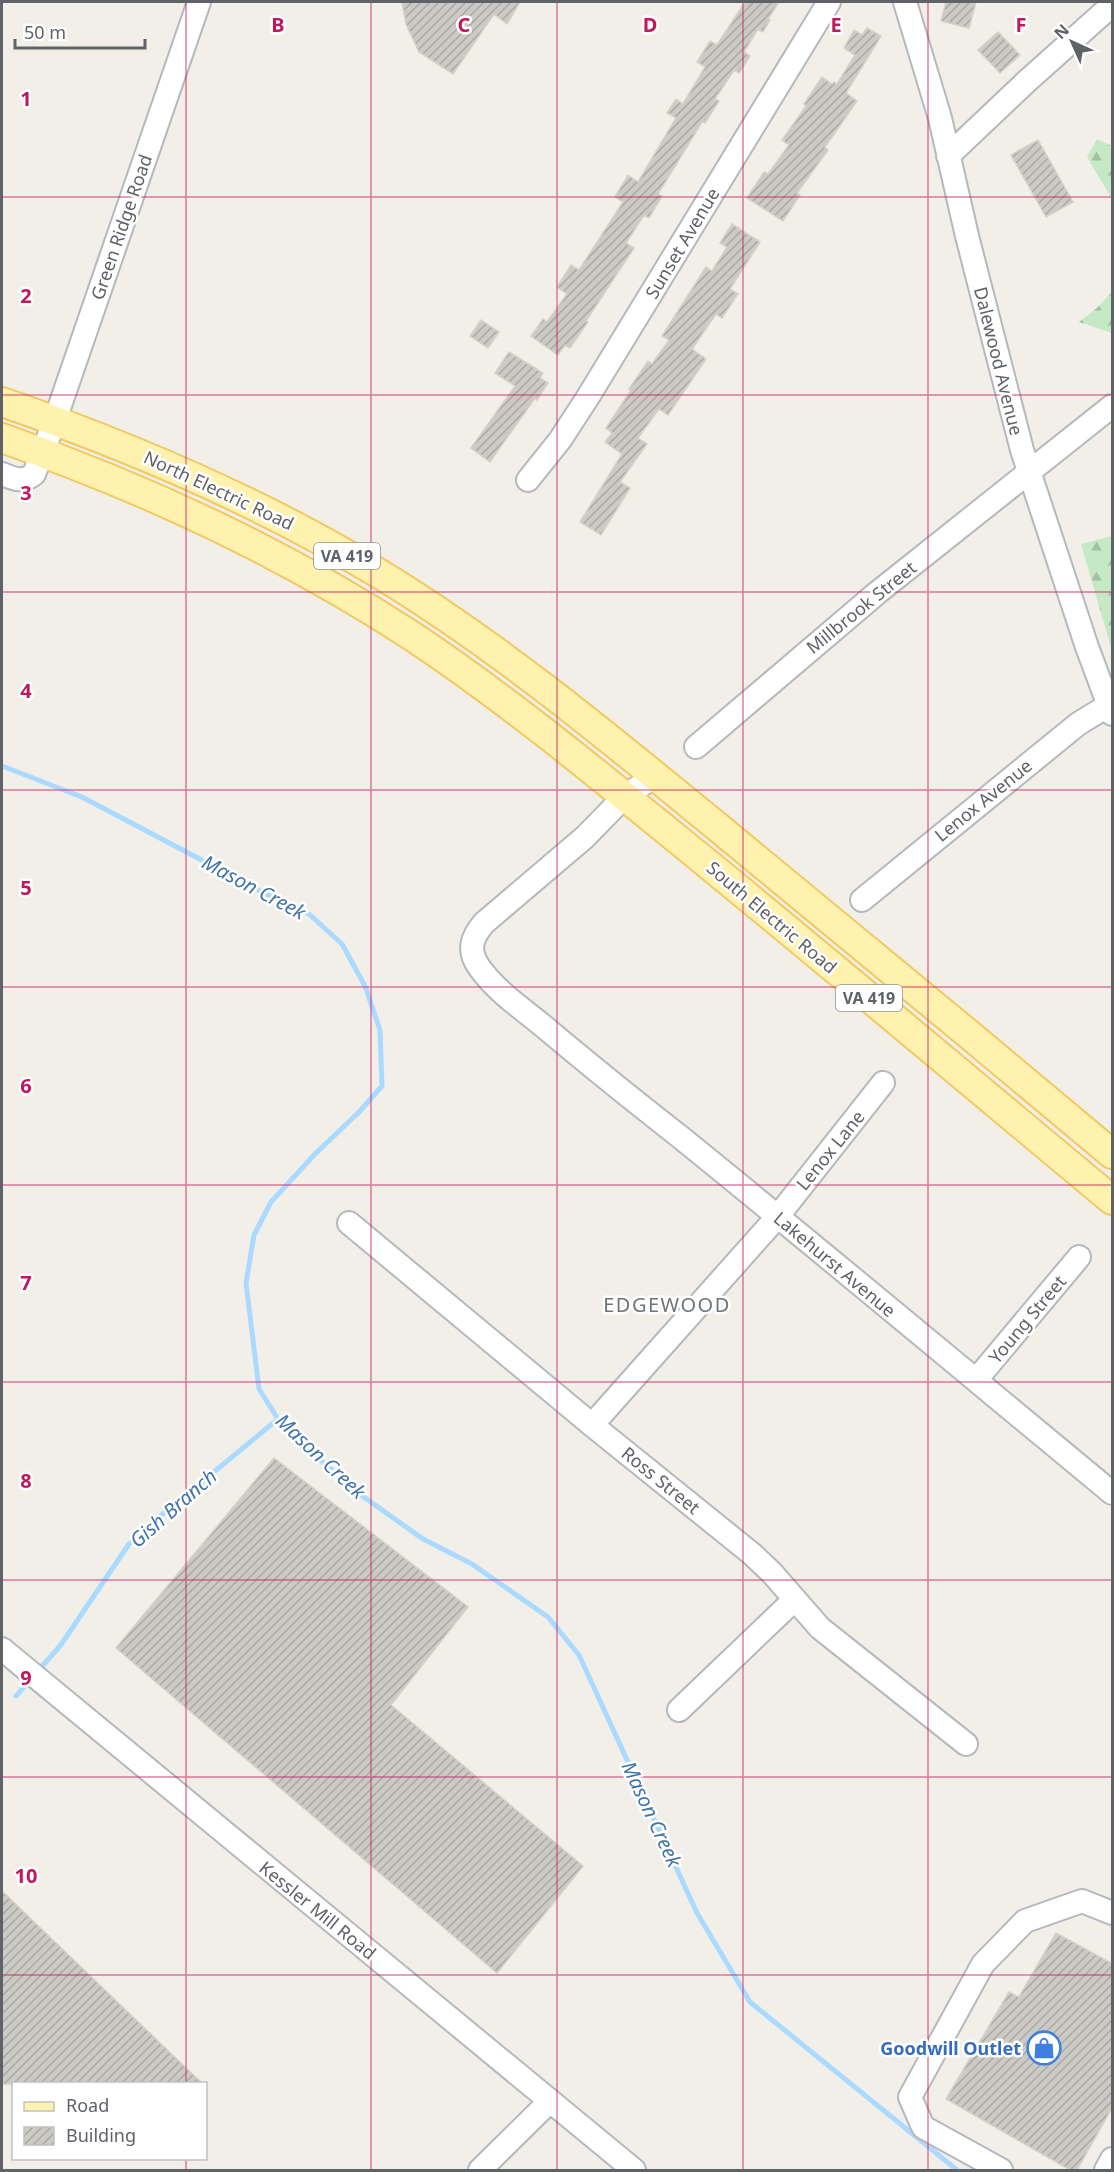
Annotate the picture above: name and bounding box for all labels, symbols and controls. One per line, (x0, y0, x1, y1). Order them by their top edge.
text: B (271, 11, 285, 38)
text: C (458, 11, 471, 38)
text: D (643, 11, 657, 38)
text: E (830, 11, 842, 38)
text: F (1016, 11, 1026, 38)
scale bar (15, 12, 146, 50)
north arrow (1042, 12, 1102, 72)
text: N (1049, 19, 1074, 44)
text: 50 m (24, 20, 66, 44)
text: 1 (20, 85, 32, 112)
street label: Green Ridge Road (85, 151, 157, 303)
street label: Sunset Avenue (639, 183, 725, 303)
text: 2 (20, 282, 32, 309)
street label: Dalewood Avenue (969, 284, 1029, 438)
street label: North Electric Road (140, 445, 298, 535)
text: 3 (20, 479, 32, 506)
road number: VA 419 (314, 543, 380, 569)
street label: Millbrook Street (801, 555, 921, 659)
text: 4 (20, 677, 32, 704)
street label: Lenox Avenue (929, 753, 1037, 847)
water label: Mason Creek (197, 848, 312, 926)
street label: South Electric Road (702, 855, 842, 979)
text: 5 (20, 874, 32, 901)
road number: VA 419 (836, 985, 902, 1011)
text: 6 (20, 1072, 32, 1099)
street label: Lenox Lane (790, 1105, 870, 1195)
street label: Lakehurst Avenue (769, 1206, 901, 1322)
text: 7 (20, 1269, 32, 1296)
street label: Young Street (983, 1269, 1071, 1368)
district label: EDGEWOOD (603, 1291, 731, 1318)
water label: Mason Creek (270, 1407, 373, 1506)
street label: Ross Street (617, 1441, 706, 1519)
water label: Gish Branch (124, 1463, 222, 1553)
text: 8 (20, 1467, 32, 1494)
text: 9 (20, 1664, 32, 1691)
water label: Mason Creek (616, 1757, 689, 1872)
street label: Kessler Mill Road (255, 1855, 381, 1965)
text: 10 (15, 1862, 37, 1889)
shop icon: Goodwill Outlet (1026, 2030, 1062, 2066)
place label: Goodwill Outlet (880, 2036, 1021, 2060)
legend (12, 2082, 207, 2160)
text: Road (66, 2093, 109, 2117)
text: Building (66, 2123, 136, 2147)

